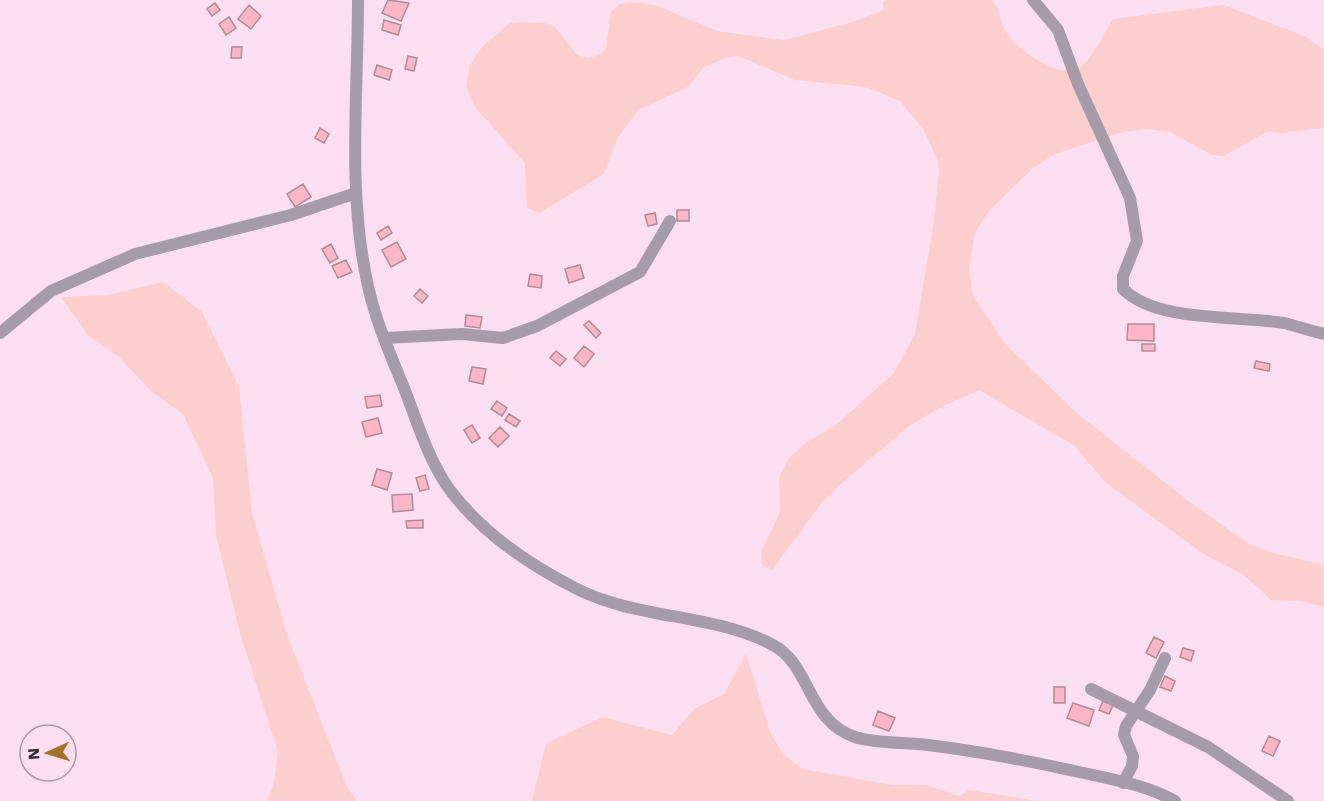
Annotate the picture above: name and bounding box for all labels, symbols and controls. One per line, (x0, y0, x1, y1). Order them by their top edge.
north arrow (18, 723, 78, 783)
text: N (24, 747, 43, 761)

